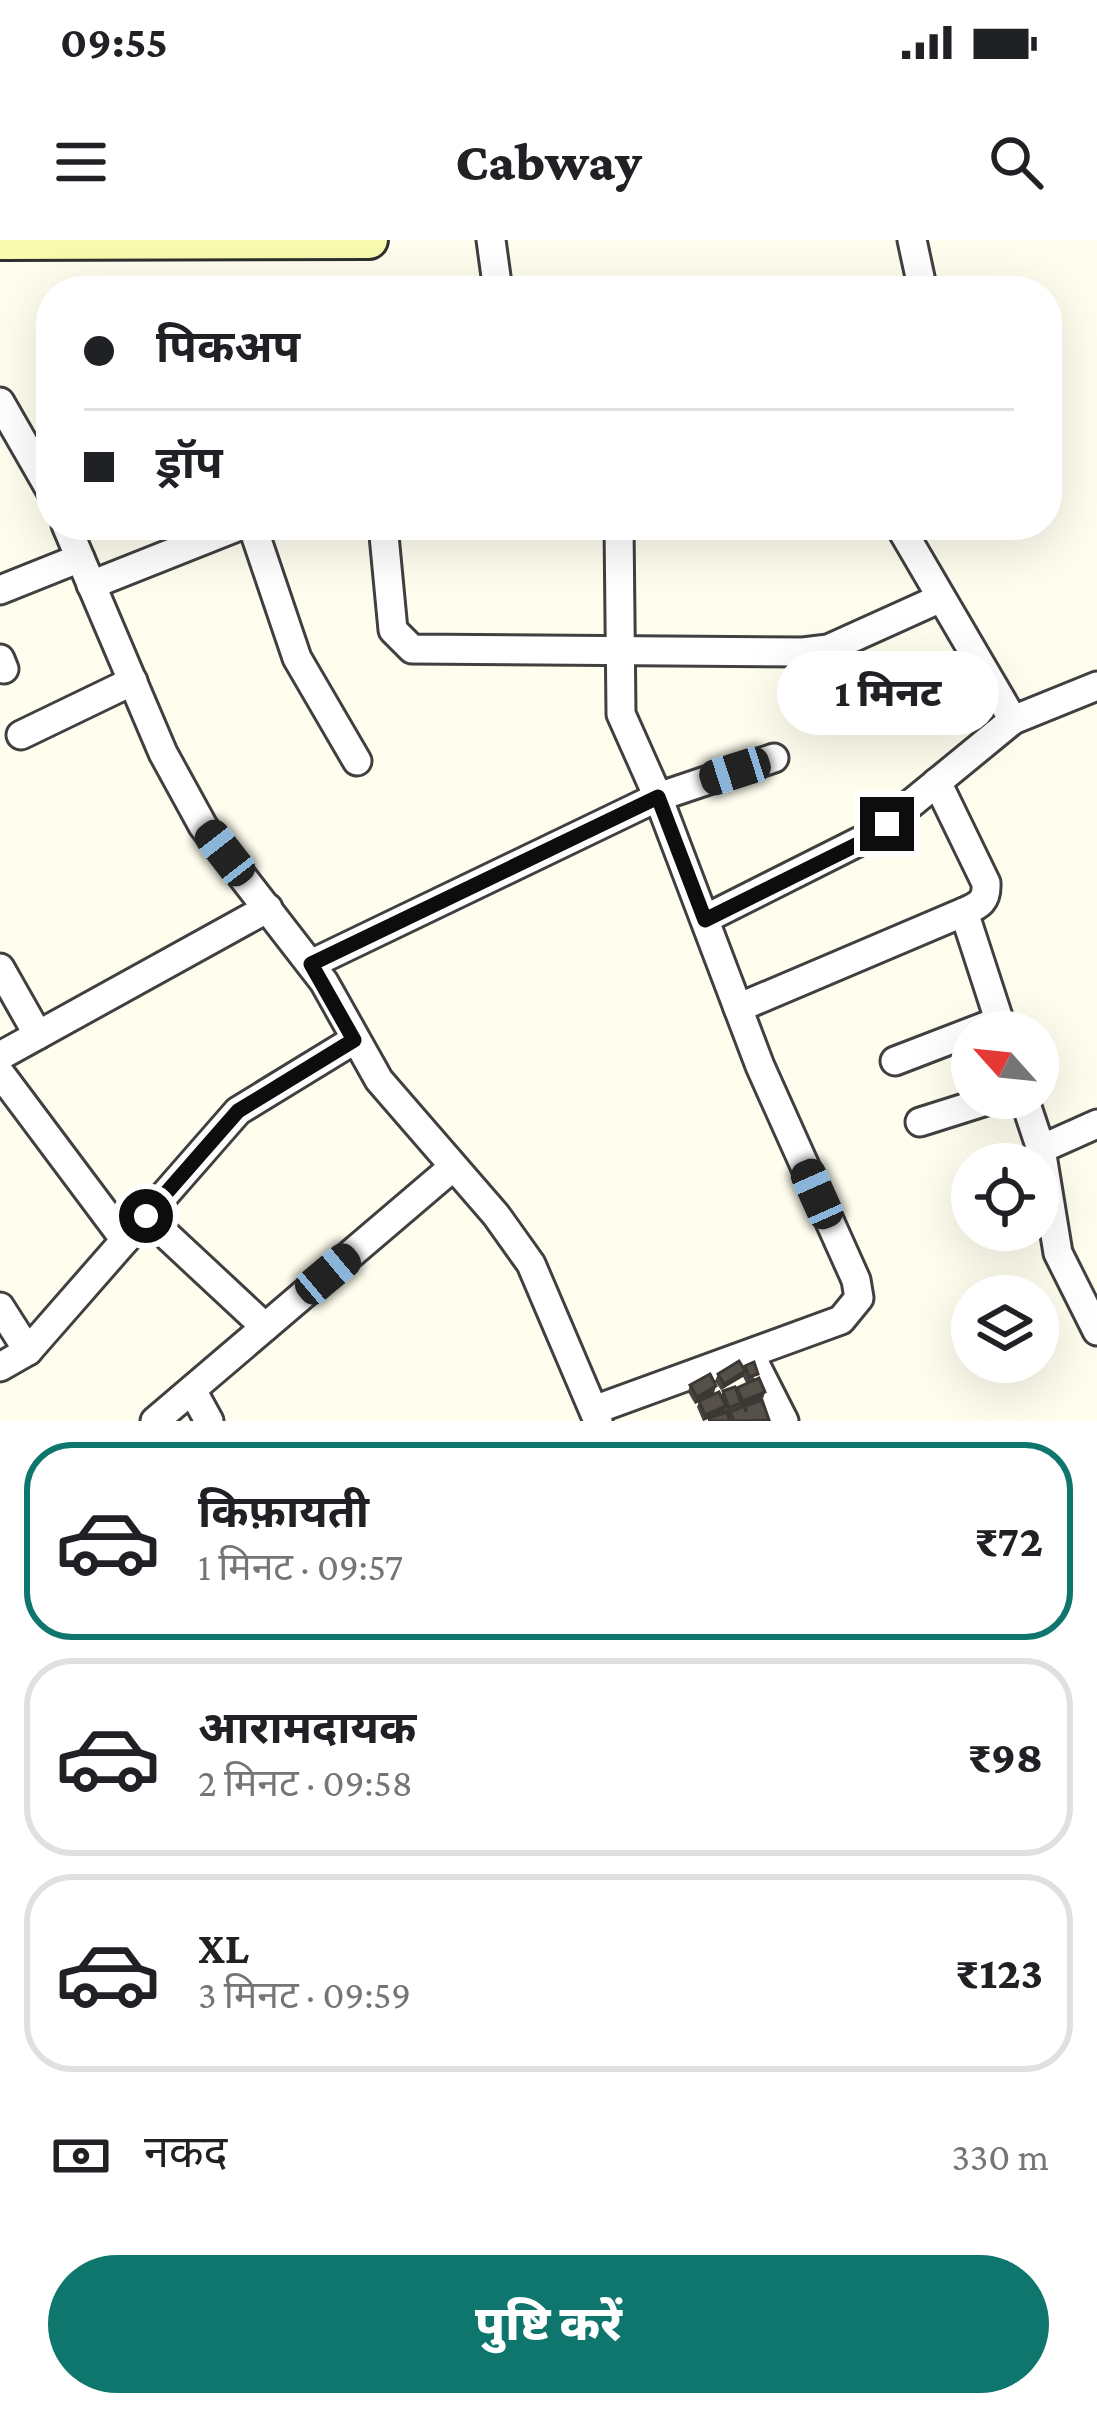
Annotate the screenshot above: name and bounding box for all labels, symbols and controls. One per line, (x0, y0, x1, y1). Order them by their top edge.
text: 09:55 (60, 17, 168, 67)
icon: menu (48, 129, 114, 195)
icon: search (983, 129, 1049, 195)
text: Cabway (455, 132, 642, 192)
text: पिकअप (156, 322, 300, 372)
text: ड्रॉप (156, 438, 223, 488)
callout: 1 मिनट (776, 650, 998, 734)
text: 1 मिनट (835, 671, 941, 714)
car (695, 743, 775, 799)
route end (860, 797, 914, 851)
car (189, 814, 261, 892)
north arrow (951, 1011, 1059, 1119)
map controls (951, 1011, 1059, 1383)
button: locate (951, 1143, 1059, 1251)
car (786, 1154, 848, 1234)
route start (119, 1189, 173, 1243)
car (289, 1237, 367, 1311)
button: layers (951, 1275, 1059, 1383)
icon: car (54, 1487, 162, 1595)
text: किफ़ायती (198, 1487, 369, 1537)
text: ₹72 (974, 1516, 1043, 1566)
text: 1 मिनट · 09:57 (198, 1545, 403, 1588)
icon: car (54, 1703, 162, 1811)
text: आरामदायक (198, 1703, 416, 1753)
text: ₹98 (968, 1732, 1043, 1782)
text: 2 मिनट · 09:58 (198, 1761, 413, 1804)
icon: car (54, 1919, 162, 2027)
text: XL (198, 1923, 249, 1973)
text: ₹123 (955, 1948, 1043, 1998)
text: 3 मिनट · 09:59 (198, 1973, 411, 2016)
icon: cash (48, 2123, 114, 2189)
text: नकद (144, 2127, 227, 2177)
text: 330 m (951, 2135, 1049, 2178)
button: पुष्टि करें (48, 2255, 1049, 2393)

